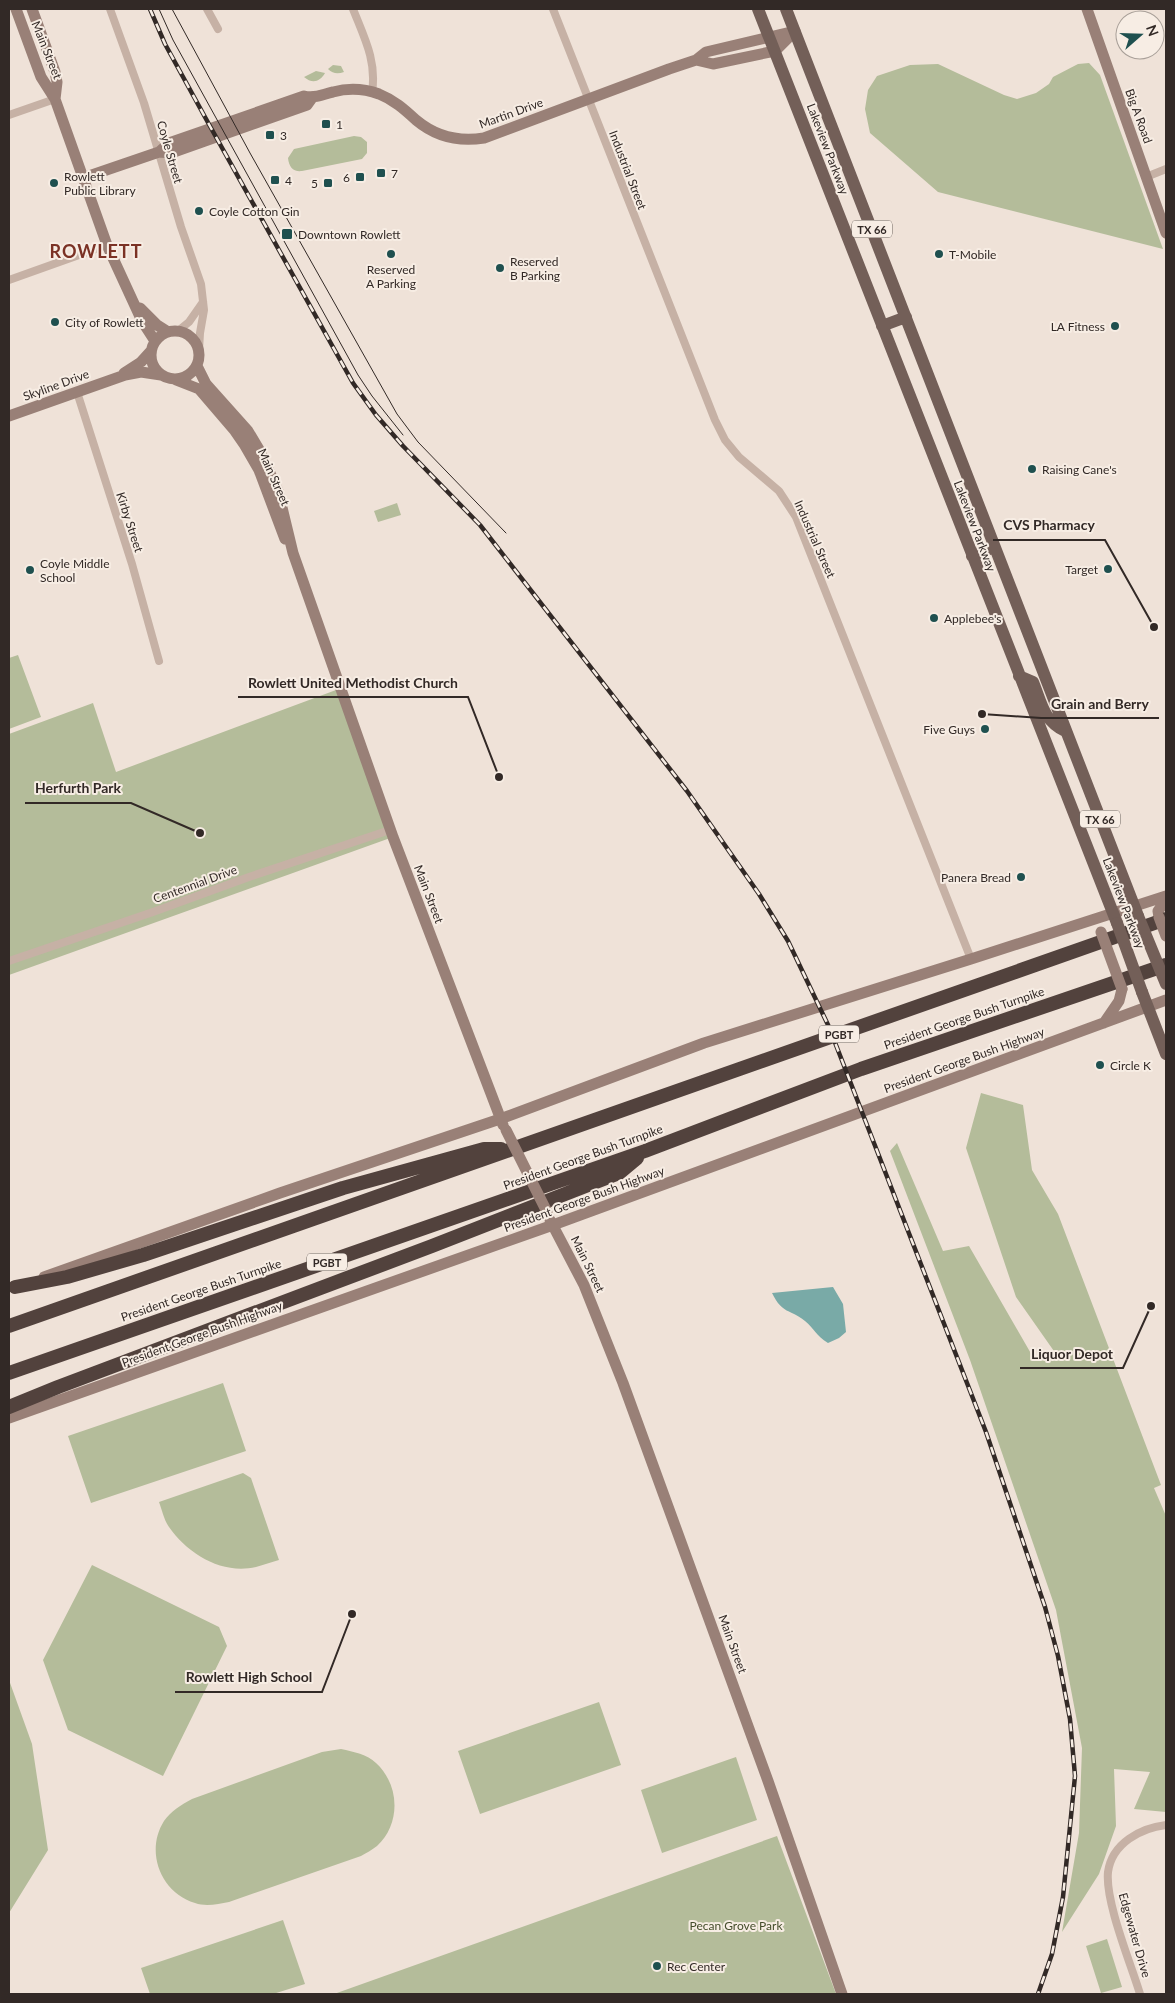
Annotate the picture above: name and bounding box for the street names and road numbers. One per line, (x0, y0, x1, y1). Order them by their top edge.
street label: Main Street (29, 19, 66, 82)
street label: Big A Road (1122, 87, 1156, 145)
street label: Martin Drive (477, 94, 545, 132)
street label: Lakeview Parkway (804, 101, 853, 197)
street label: Coyle Street (154, 119, 186, 186)
street label: Industrial Street (606, 128, 650, 212)
road number: TX 66 (852, 220, 892, 238)
street label: Skyline Drive (21, 366, 91, 404)
street label: Main Street (255, 446, 294, 509)
street label: Lakeview Parkway (951, 478, 1000, 574)
street label: Kirby Street (113, 490, 147, 555)
street label: Industrial Street (791, 498, 839, 581)
road number: TX 66 (1080, 811, 1120, 828)
street label: Lakeview Parkway (1100, 855, 1149, 951)
street label: Centennial Drive (151, 862, 239, 906)
street label: Main Street (411, 863, 447, 926)
street label: President George Bush Turnpike (882, 983, 1046, 1053)
street label: President George Bush Highway (882, 1024, 1047, 1096)
road number: PGBT (819, 1026, 859, 1042)
street label: President George Bush Turnpike (501, 1121, 665, 1193)
street label: President George Bush Highway (502, 1163, 667, 1235)
street label: Main Street (568, 1233, 608, 1295)
road number: PGBT (307, 1254, 347, 1270)
street label: President George Bush Turnpike (119, 1255, 283, 1325)
street label: President George Bush Highway (120, 1298, 285, 1370)
street label: Main Street (715, 1613, 751, 1676)
street label: Edgewater Drive (1116, 1891, 1154, 1979)

